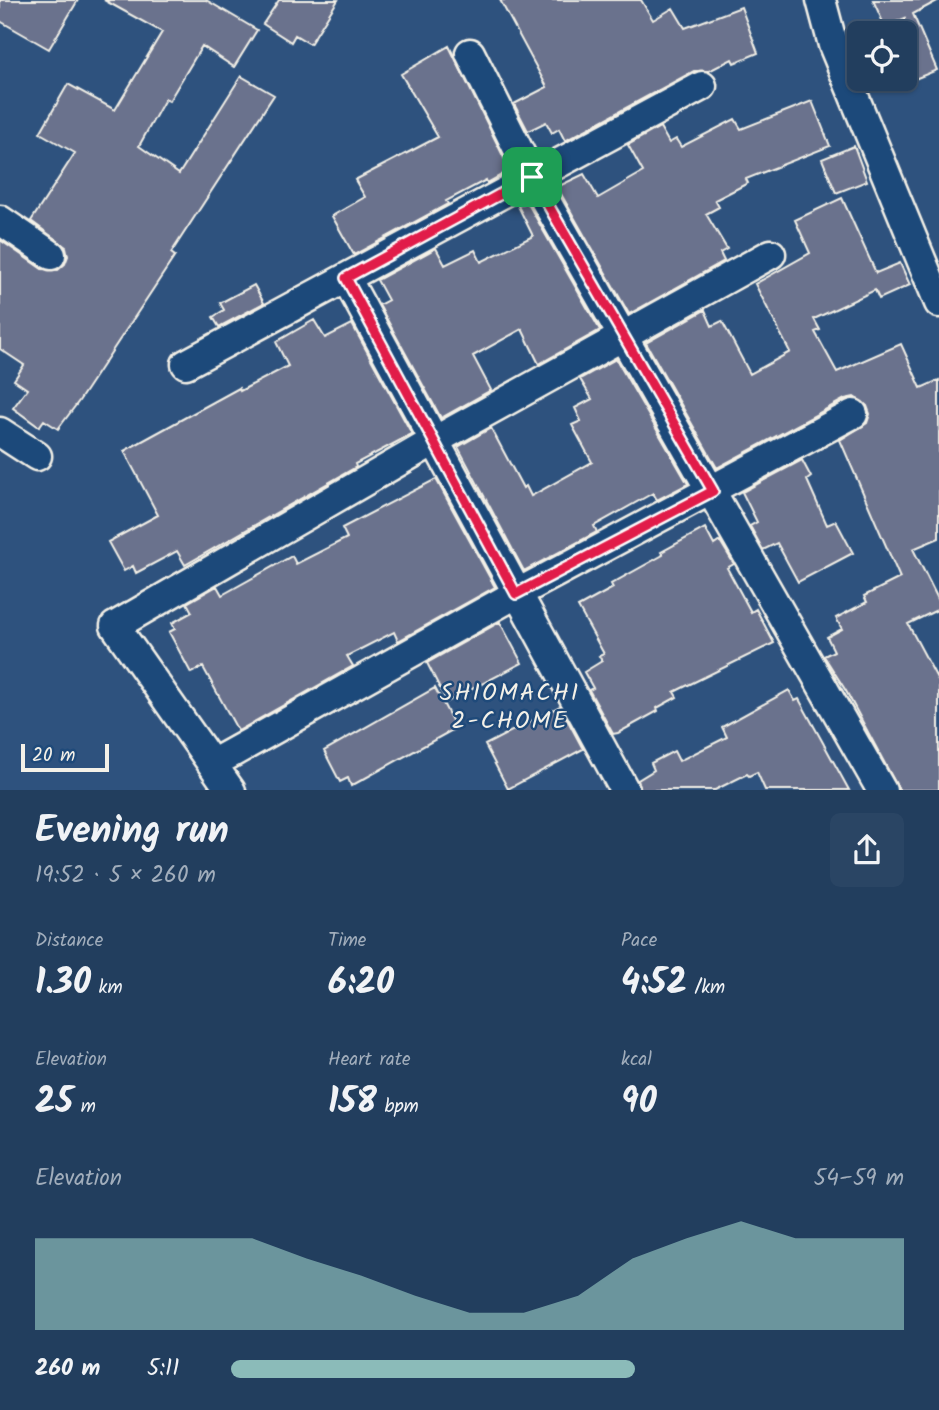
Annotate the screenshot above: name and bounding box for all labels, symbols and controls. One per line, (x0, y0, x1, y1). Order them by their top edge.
map controls (847, 21, 917, 91)
button: locate (847, 21, 917, 91)
pin (502, 147, 562, 207)
icon: arrive (513, 158, 551, 196)
district label: SHIOMACHI 2-CHOME (440, 674, 580, 741)
scale bar (21, 741, 108, 773)
text: 20 m (32, 741, 75, 771)
text: Evening run (35, 802, 229, 862)
button: share (830, 813, 904, 887)
text: 19:52 · 5 × 260 m (35, 858, 216, 894)
text: Distance (35, 926, 103, 956)
text: Time (328, 926, 366, 956)
text: Pace (621, 926, 657, 956)
text: 1.30 (35, 956, 91, 1012)
text: 6:20 (328, 956, 394, 1012)
text: 4:52 (621, 956, 687, 1012)
text: km (91, 973, 123, 1003)
text: /km (687, 973, 725, 1003)
text: Elevation (35, 1045, 107, 1075)
text: Heart rate (328, 1045, 411, 1075)
text: kcal (621, 1045, 652, 1075)
text: 25 (35, 1075, 73, 1131)
text: 158 (328, 1075, 377, 1131)
text: 90 (621, 1075, 657, 1131)
text: m (73, 1092, 96, 1122)
text: bpm (377, 1092, 419, 1122)
text: Elevation (35, 1161, 122, 1197)
text: 54–59 m (814, 1161, 904, 1197)
text: 260 m (35, 1351, 100, 1387)
text: 5:11 (147, 1351, 179, 1387)

